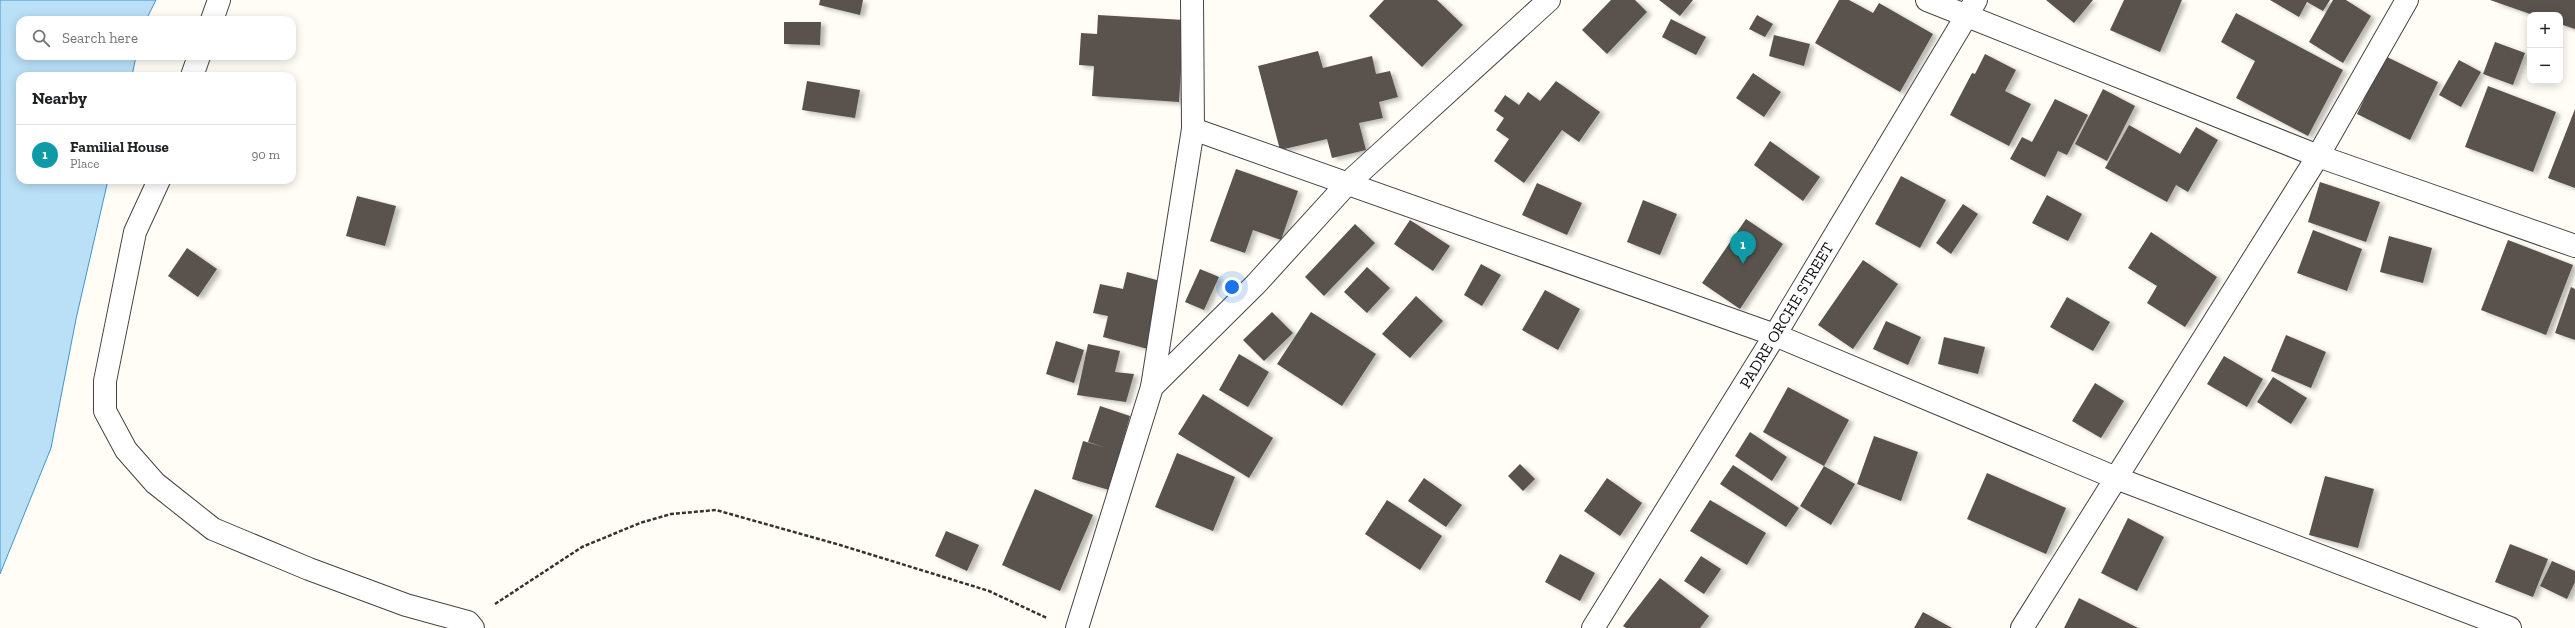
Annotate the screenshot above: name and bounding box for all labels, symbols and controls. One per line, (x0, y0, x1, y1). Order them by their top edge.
map controls (2527, 12, 2563, 84)
button: + (2527, 12, 2563, 48)
search box (16, 16, 296, 60)
icon: search (30, 27, 52, 49)
text: Search here (62, 29, 138, 47)
button: − (2527, 48, 2563, 84)
text: Nearby (32, 88, 87, 108)
text: Familial House (70, 138, 169, 156)
text: 1 (42, 147, 48, 162)
text: 90 m (251, 147, 280, 162)
text: Place (70, 156, 99, 171)
pin: 1 (1730, 231, 1756, 264)
street label: PADRE ORCHE STREET (1735, 239, 1837, 392)
your location (1222, 277, 1242, 297)

